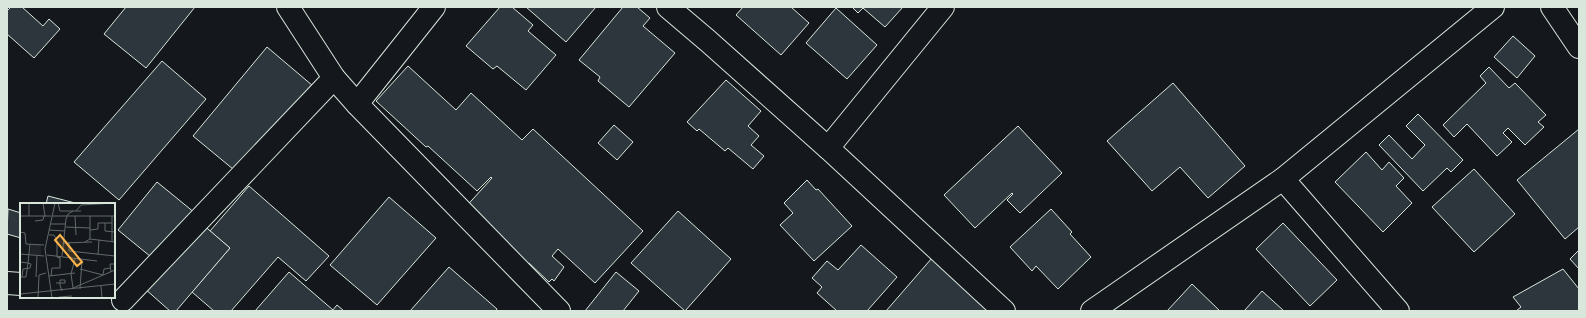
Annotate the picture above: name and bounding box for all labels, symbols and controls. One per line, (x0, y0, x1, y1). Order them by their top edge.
inset map (20, 203, 115, 298)

